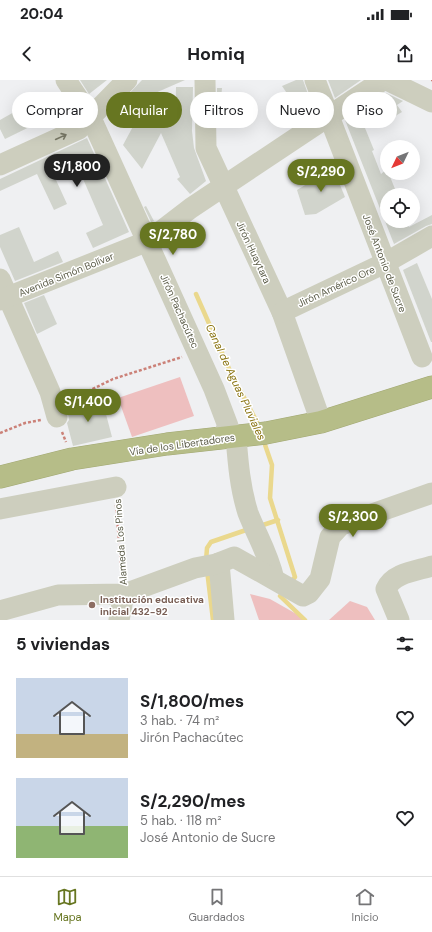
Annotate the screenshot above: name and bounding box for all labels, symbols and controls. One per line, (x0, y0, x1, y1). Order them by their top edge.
text: 20:04 (20, 4, 63, 24)
text: Homiq (187, 42, 245, 66)
icon: back (16, 43, 38, 65)
icon: share (394, 43, 416, 65)
chip: Comprar (12, 92, 98, 128)
chip: Alquilar (106, 92, 182, 128)
chip: Filtros (190, 92, 258, 128)
chip: Nuevo (266, 92, 334, 128)
chip: Piso (342, 92, 397, 128)
one-way arrow (54, 133, 66, 140)
north arrow (380, 140, 420, 180)
map controls (380, 140, 420, 228)
pin: S/1,800 (40, 154, 114, 188)
text: S/1,800 (53, 158, 101, 175)
pin: S/2,290 (284, 159, 358, 193)
text: S/2,290 (297, 163, 345, 180)
button: locate (380, 188, 420, 228)
street label: José Antonio de Sucre (360, 212, 409, 314)
street label: Jirón Huaytara (233, 219, 274, 285)
pin: S/2,780 (136, 222, 210, 256)
text: S/2,780 (149, 226, 197, 243)
street label: Avenida Simón Bolívar (17, 249, 116, 299)
street label: Jirón Américo Ore (295, 263, 377, 310)
street label: Jirón Pachacútec (157, 272, 202, 351)
water label: Canal de Aguas Pluviales (203, 322, 269, 443)
pin: S/1,400 (51, 389, 125, 423)
text: S/1,400 (64, 393, 112, 410)
street label: Vía de los Libertadores (128, 431, 236, 458)
street label: Alameda Los Pinos (111, 498, 130, 586)
pin: S/2,300 (316, 504, 390, 538)
text: S/2,300 (328, 508, 378, 525)
place label: Institución educativa inicial 432-92 (100, 593, 204, 618)
marker: Institución educativa inicial 432-92 (87, 600, 97, 610)
text: 5 viviendas (16, 633, 110, 655)
icon: filters (394, 633, 416, 655)
text: S/1,800/mes (140, 690, 244, 712)
icon: home (48, 694, 96, 742)
icon: heart (394, 707, 416, 729)
text: 3 hab. · 74 m² (140, 712, 219, 729)
text: Jirón Pachacútec (140, 729, 244, 746)
text: S/2,290/mes (140, 790, 246, 812)
icon: home (48, 794, 96, 842)
icon: heart (394, 807, 416, 829)
text: 5 hab. · 118 m² (140, 812, 221, 829)
text: José Antonio de Sucre (140, 829, 275, 846)
tab: Mapa (53, 886, 82, 924)
tab: Guardados (188, 886, 245, 924)
tab: Inicio (352, 886, 379, 924)

